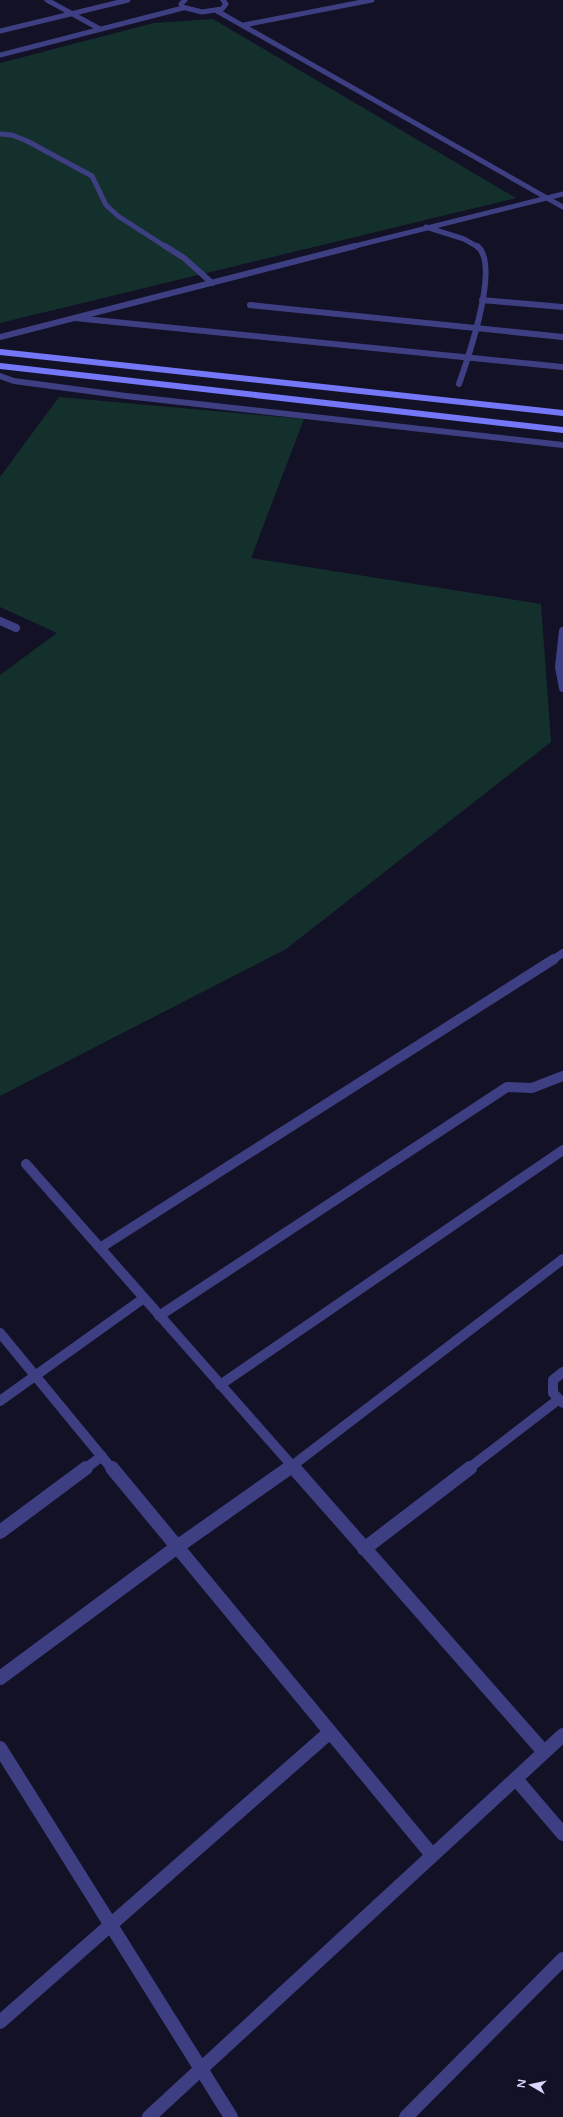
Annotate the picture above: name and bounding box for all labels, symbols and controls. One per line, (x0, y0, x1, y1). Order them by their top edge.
north arrow (511, 2065, 551, 2105)
text: N (515, 2078, 529, 2089)

